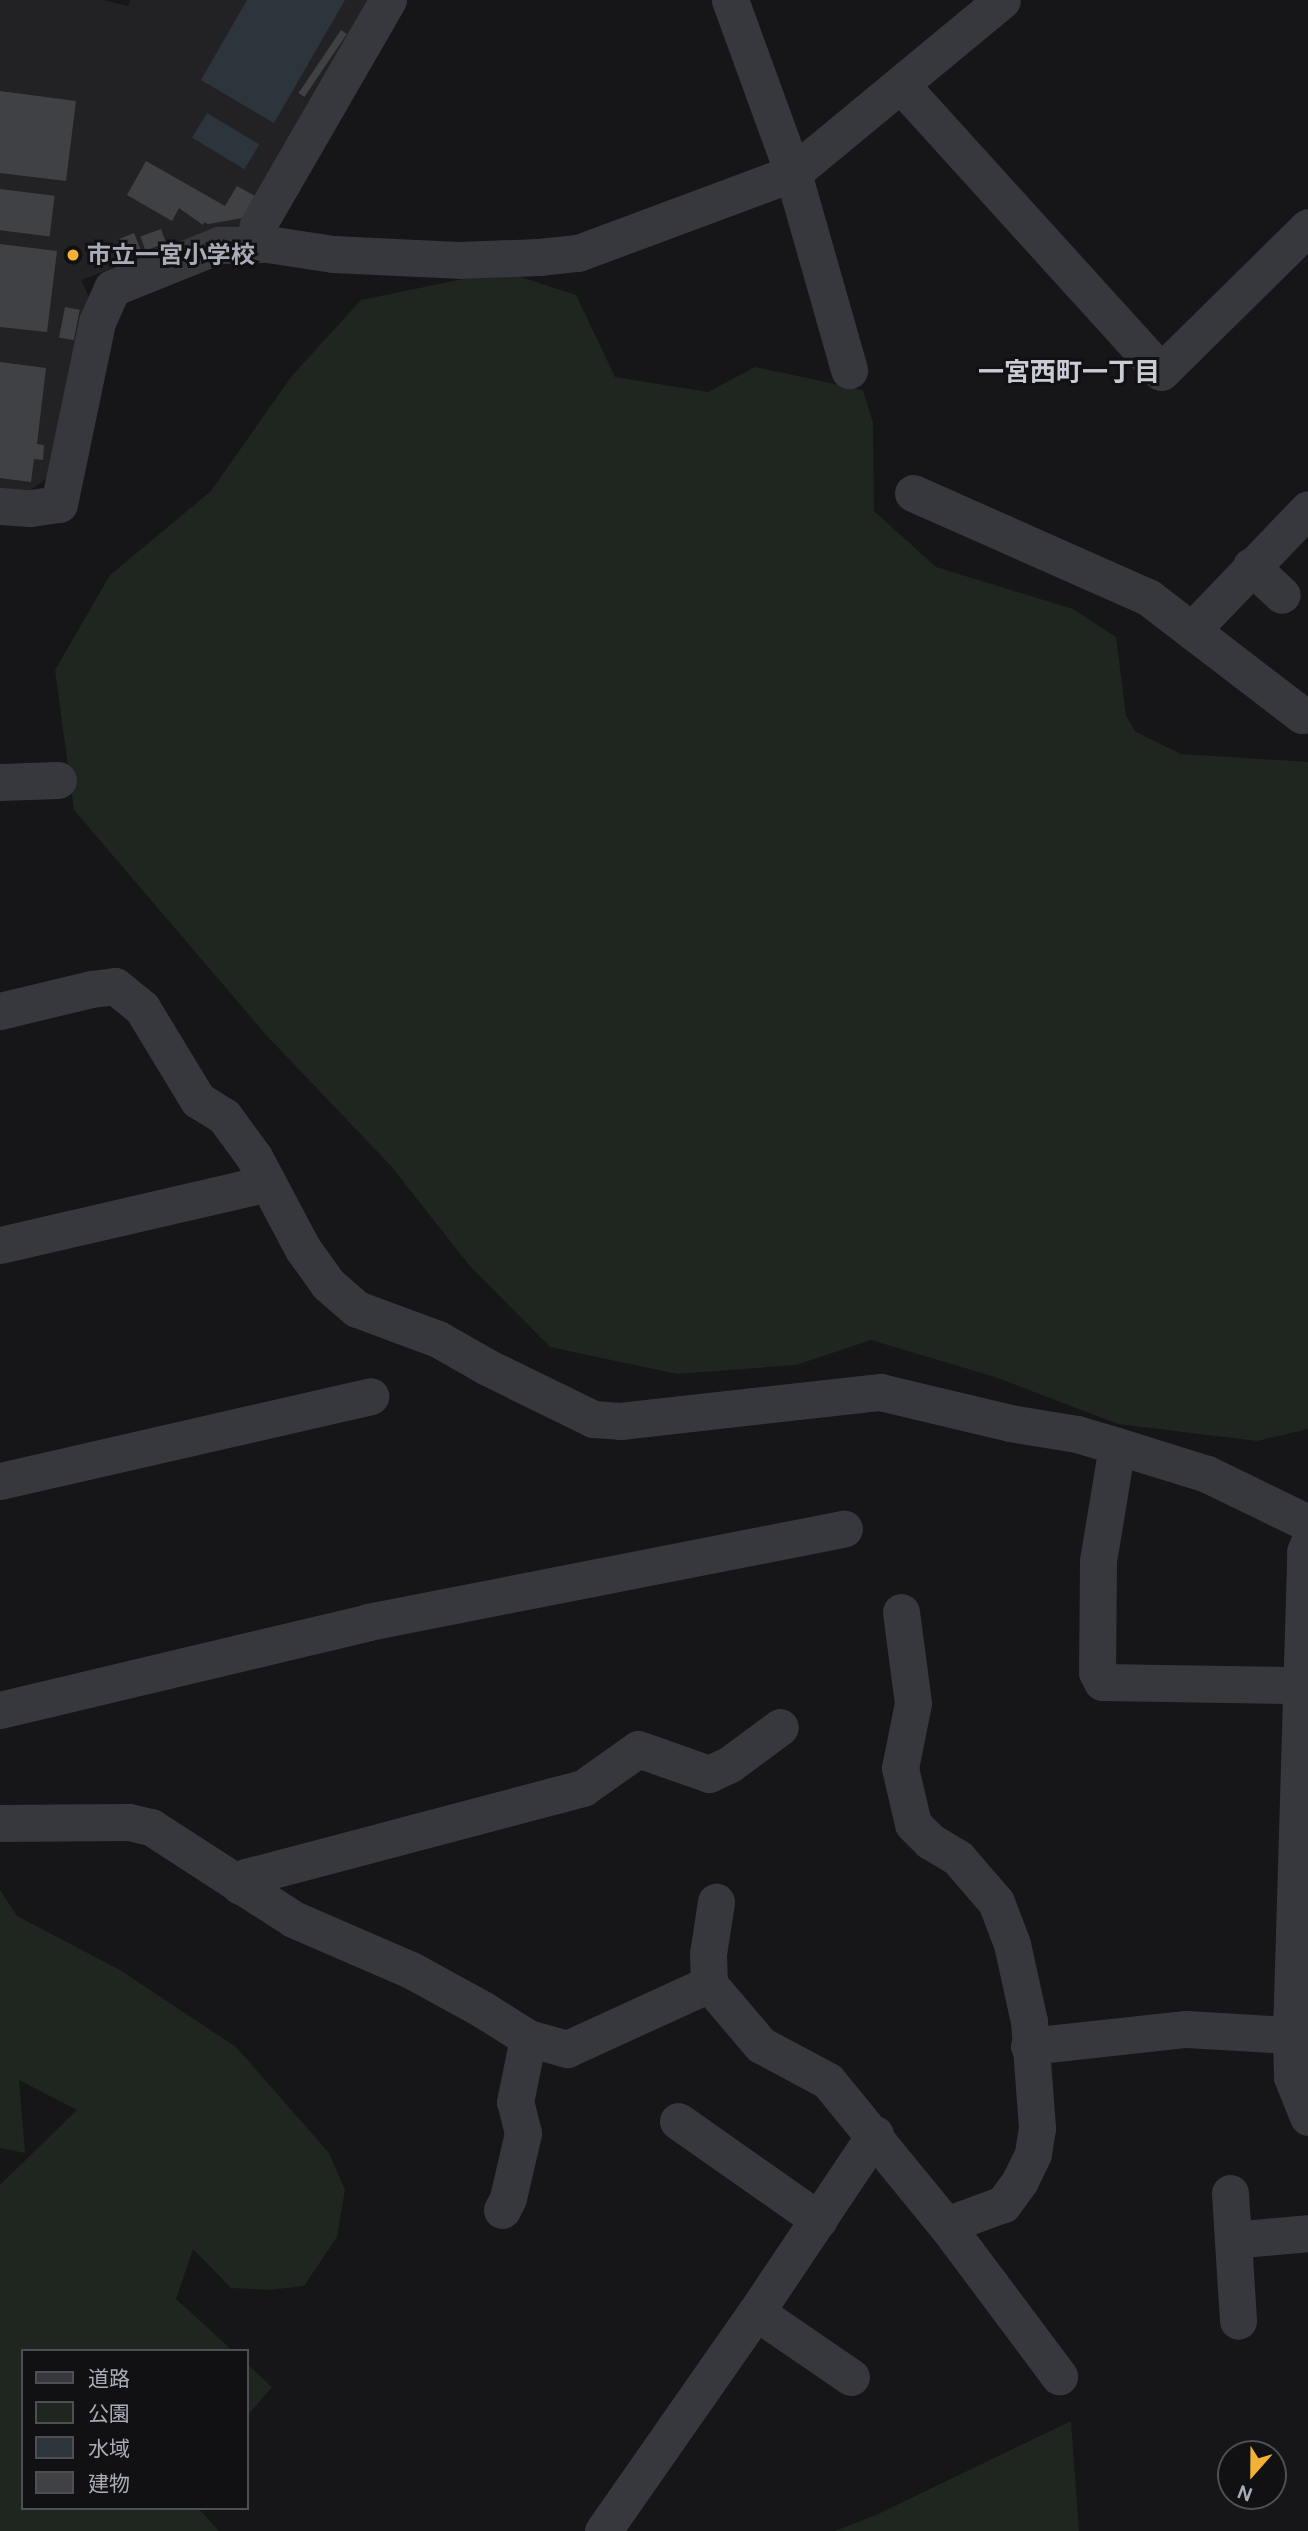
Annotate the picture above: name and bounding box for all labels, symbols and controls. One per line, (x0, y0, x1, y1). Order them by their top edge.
place label: 市立一宮小学校 (87, 241, 255, 269)
marker: 市立一宮小学校 (65, 247, 81, 263)
district label: 一宮西町一丁目 (978, 357, 1160, 389)
legend (21, 2349, 248, 2510)
text: 道路 (88, 2365, 130, 2393)
text: 公園 (88, 2400, 130, 2428)
text: 水域 (88, 2435, 130, 2463)
north arrow (1217, 2440, 1287, 2510)
text: 建物 (88, 2470, 130, 2498)
text: N (1234, 2479, 1256, 2507)

